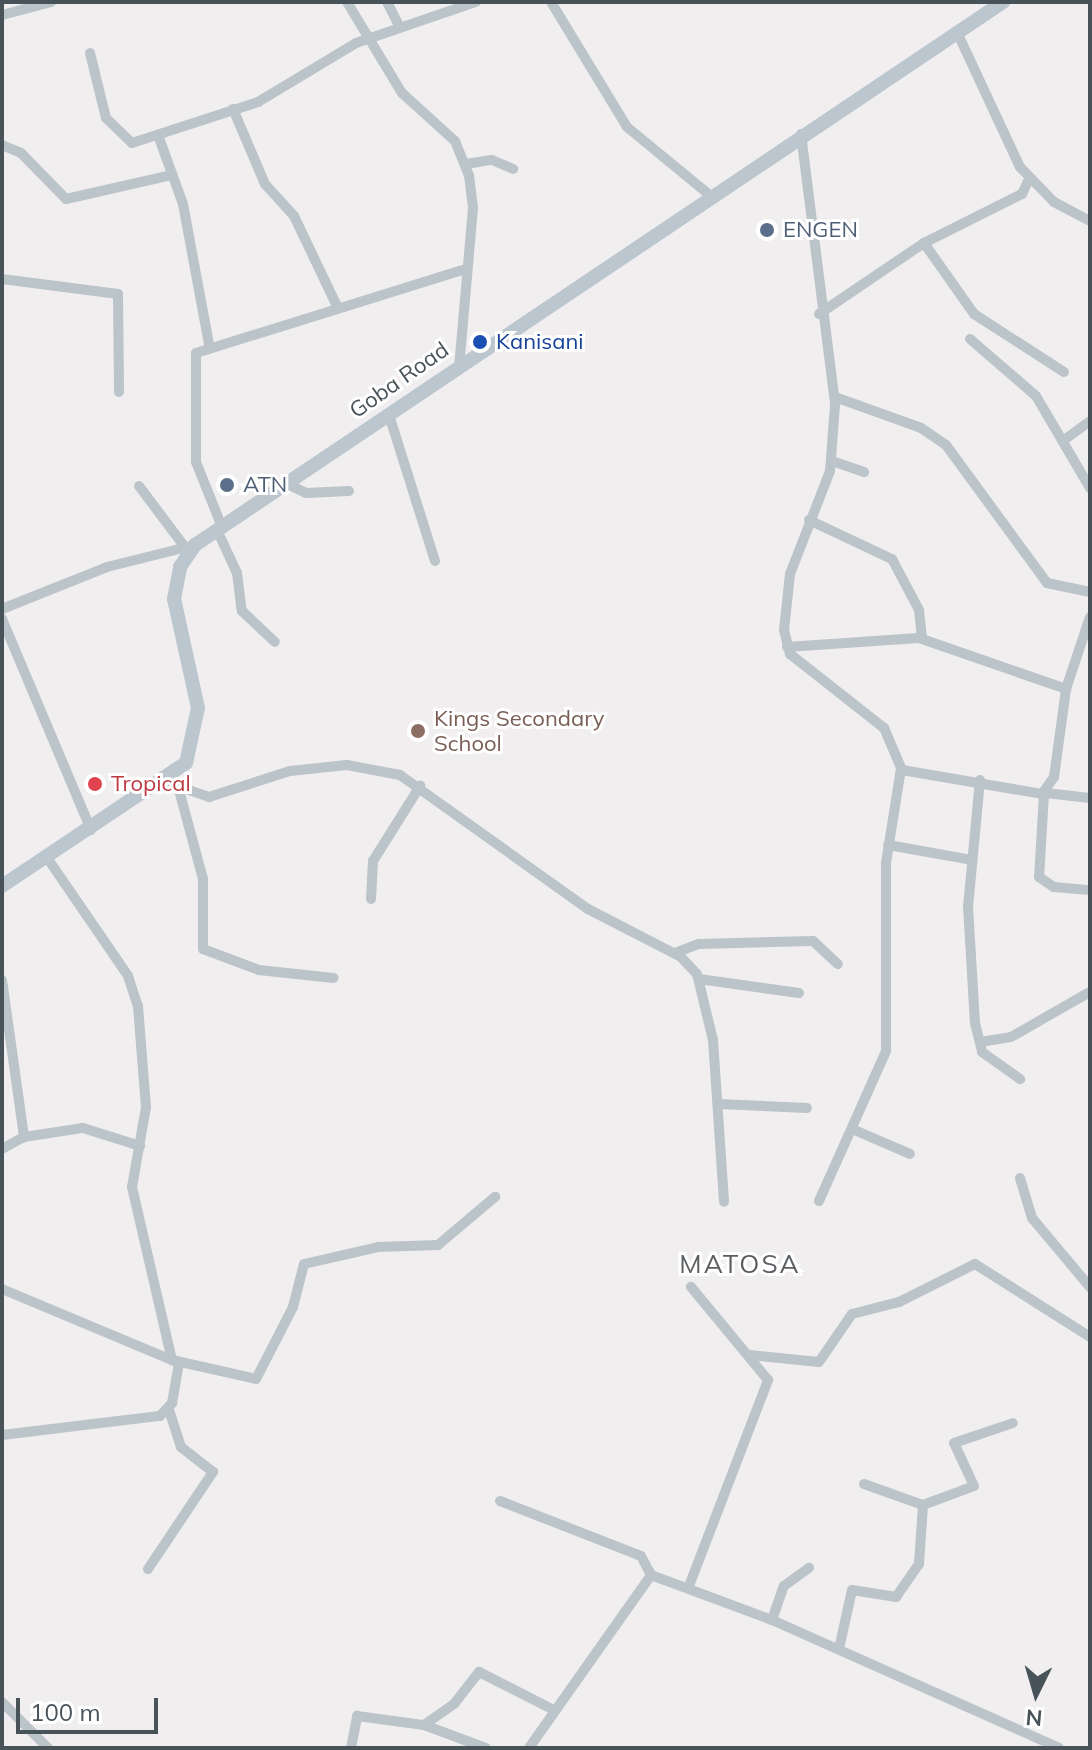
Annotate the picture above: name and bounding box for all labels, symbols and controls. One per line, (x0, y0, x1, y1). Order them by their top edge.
place label: ENGEN (783, 217, 858, 243)
marker: ENGEN (758, 221, 776, 239)
place label: Kanisani (496, 329, 584, 355)
marker: Kanisani (471, 333, 489, 351)
street label: Goba Road (344, 336, 454, 424)
place label: ATN (243, 472, 287, 498)
marker: ATN (218, 476, 236, 494)
place label: Kings Secondary School (434, 705, 605, 756)
marker: Kings Secondary School (409, 722, 427, 740)
place label: Tropical (111, 771, 191, 797)
marker: Tropical (86, 775, 104, 793)
district label: MATOSA (679, 1248, 801, 1280)
north arrow (996, 1654, 1076, 1734)
scale bar (20, 1682, 162, 1732)
text: 100 m (30, 1697, 101, 1727)
text: N (1024, 1703, 1043, 1733)

